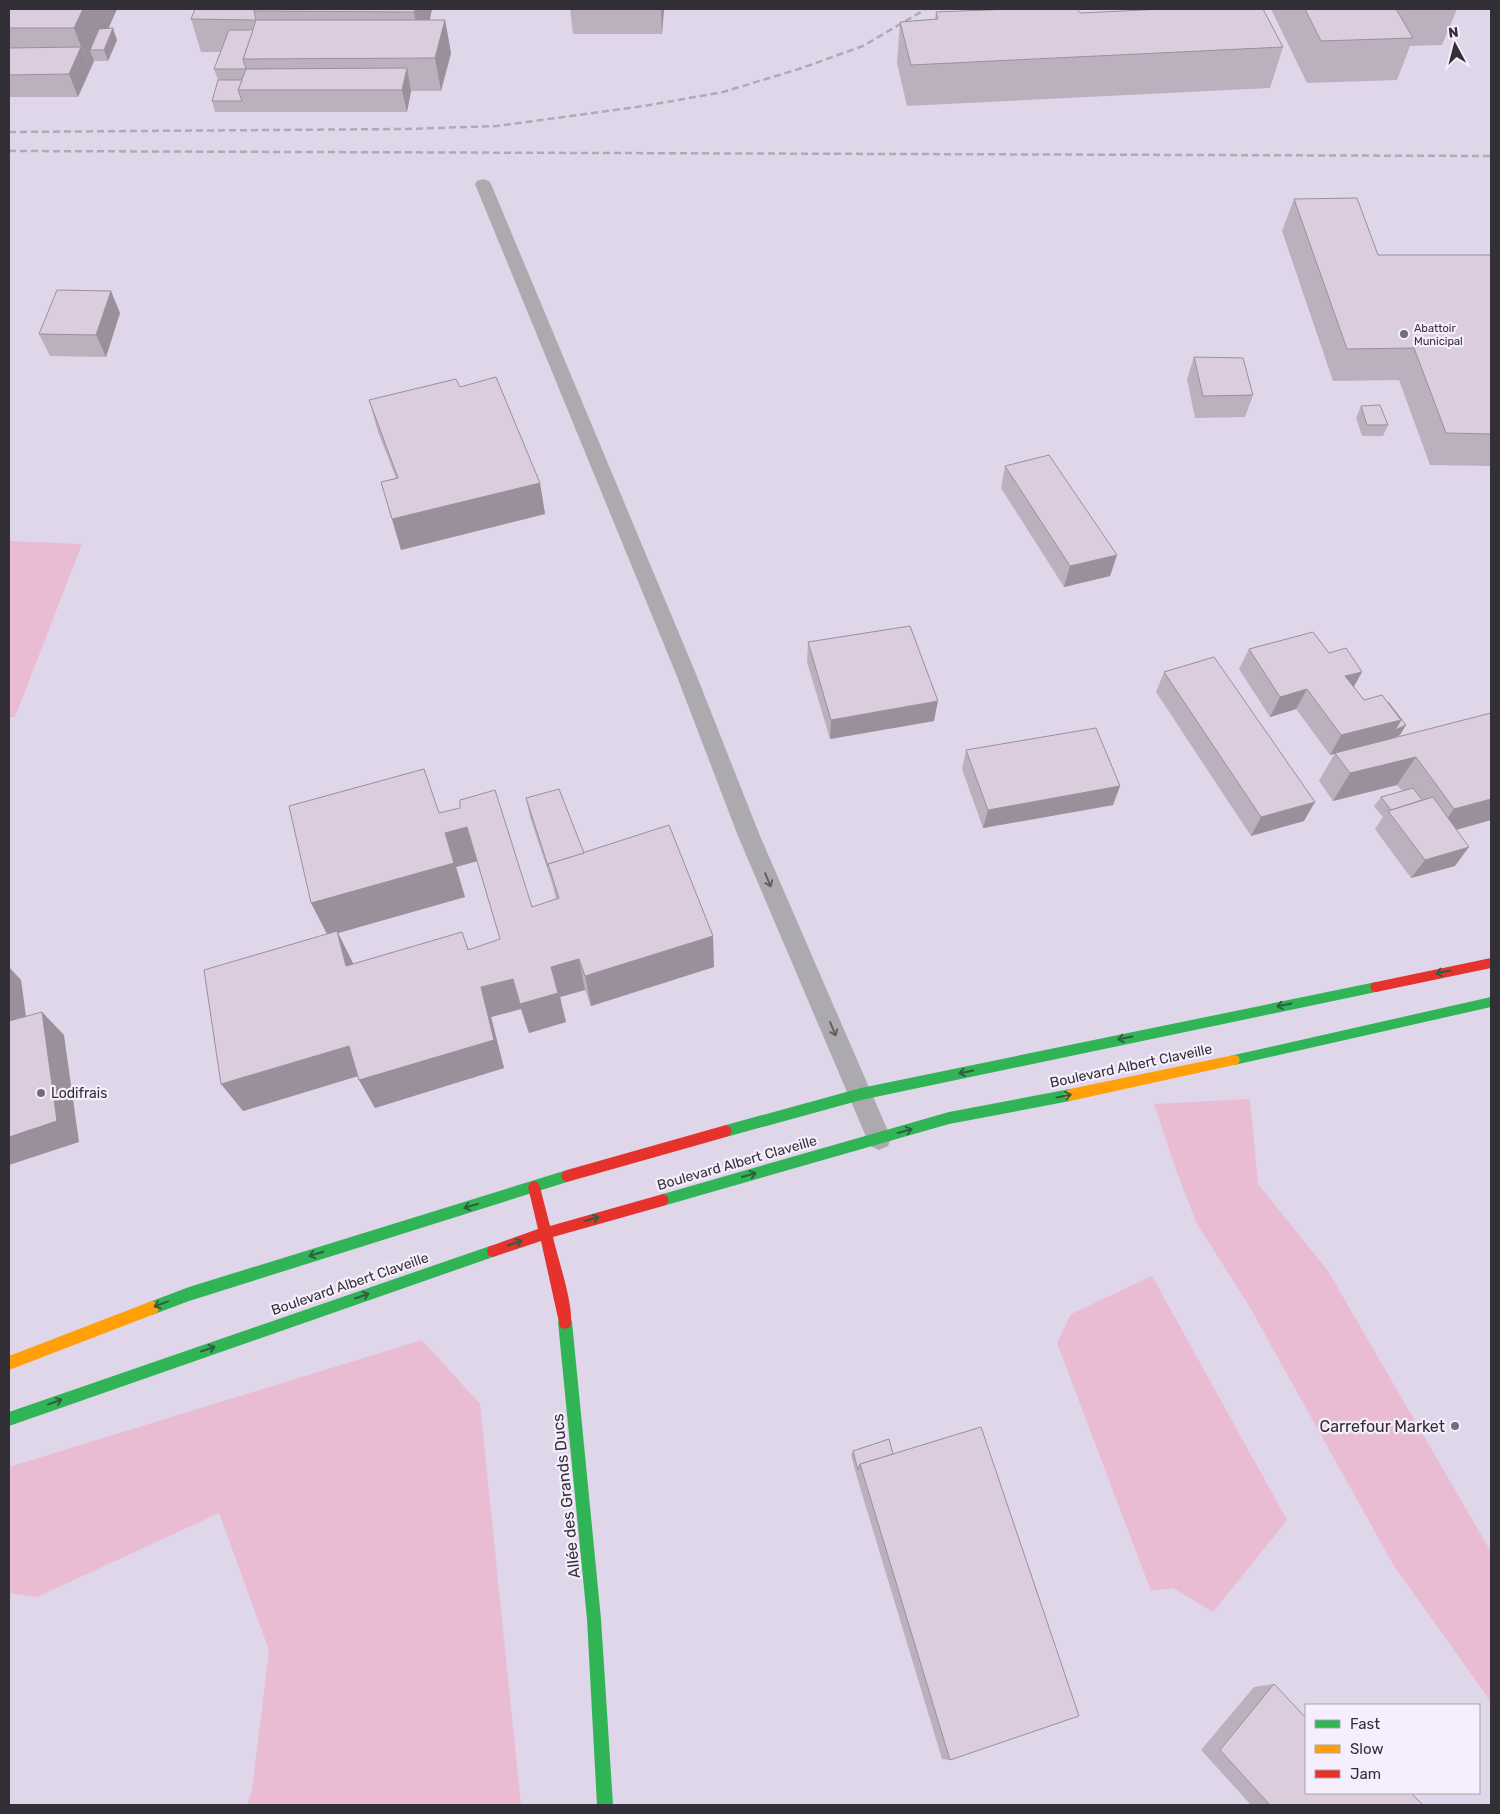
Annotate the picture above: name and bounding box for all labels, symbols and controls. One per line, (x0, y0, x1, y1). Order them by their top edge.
north arrow (1430, 20, 1480, 70)
text: N (1447, 24, 1460, 42)
place label: Abattoir Municipal (1414, 322, 1463, 348)
marker: Abattoir Municipal (1398, 328, 1410, 340)
one-way arrow (764, 872, 774, 887)
one-way arrow (1436, 968, 1452, 977)
one-way arrow (1277, 1001, 1293, 1011)
one-way arrow (829, 1022, 838, 1037)
one-way arrow (1118, 1034, 1134, 1043)
street label: Boulevard Albert Claveille (1048, 1040, 1214, 1092)
one-way arrow (959, 1068, 975, 1077)
place label: Lodifrais (51, 1085, 107, 1102)
marker: Lodifrais (35, 1087, 47, 1099)
one-way arrow (1055, 1091, 1071, 1100)
one-way arrow (897, 1125, 913, 1135)
street label: Boulevard Albert Claveille (655, 1132, 819, 1194)
one-way arrow (740, 1170, 756, 1180)
one-way arrow (464, 1202, 480, 1212)
one-way arrow (584, 1214, 600, 1224)
one-way arrow (507, 1238, 523, 1247)
street label: Boulevard Albert Claveille (269, 1249, 431, 1319)
one-way arrow (308, 1250, 324, 1260)
one-way arrow (354, 1291, 369, 1300)
one-way arrow (154, 1300, 169, 1309)
one-way arrow (200, 1344, 216, 1353)
one-way arrow (46, 1397, 62, 1406)
street label: Allée des Grands Ducs (548, 1413, 584, 1579)
place label: Carrefour Market (1320, 1417, 1445, 1436)
marker: Carrefour Market (1449, 1420, 1461, 1432)
legend (1305, 1704, 1480, 1794)
text: Fast (1350, 1715, 1380, 1733)
text: Slow (1350, 1740, 1383, 1758)
text: Jam (1350, 1765, 1381, 1783)

